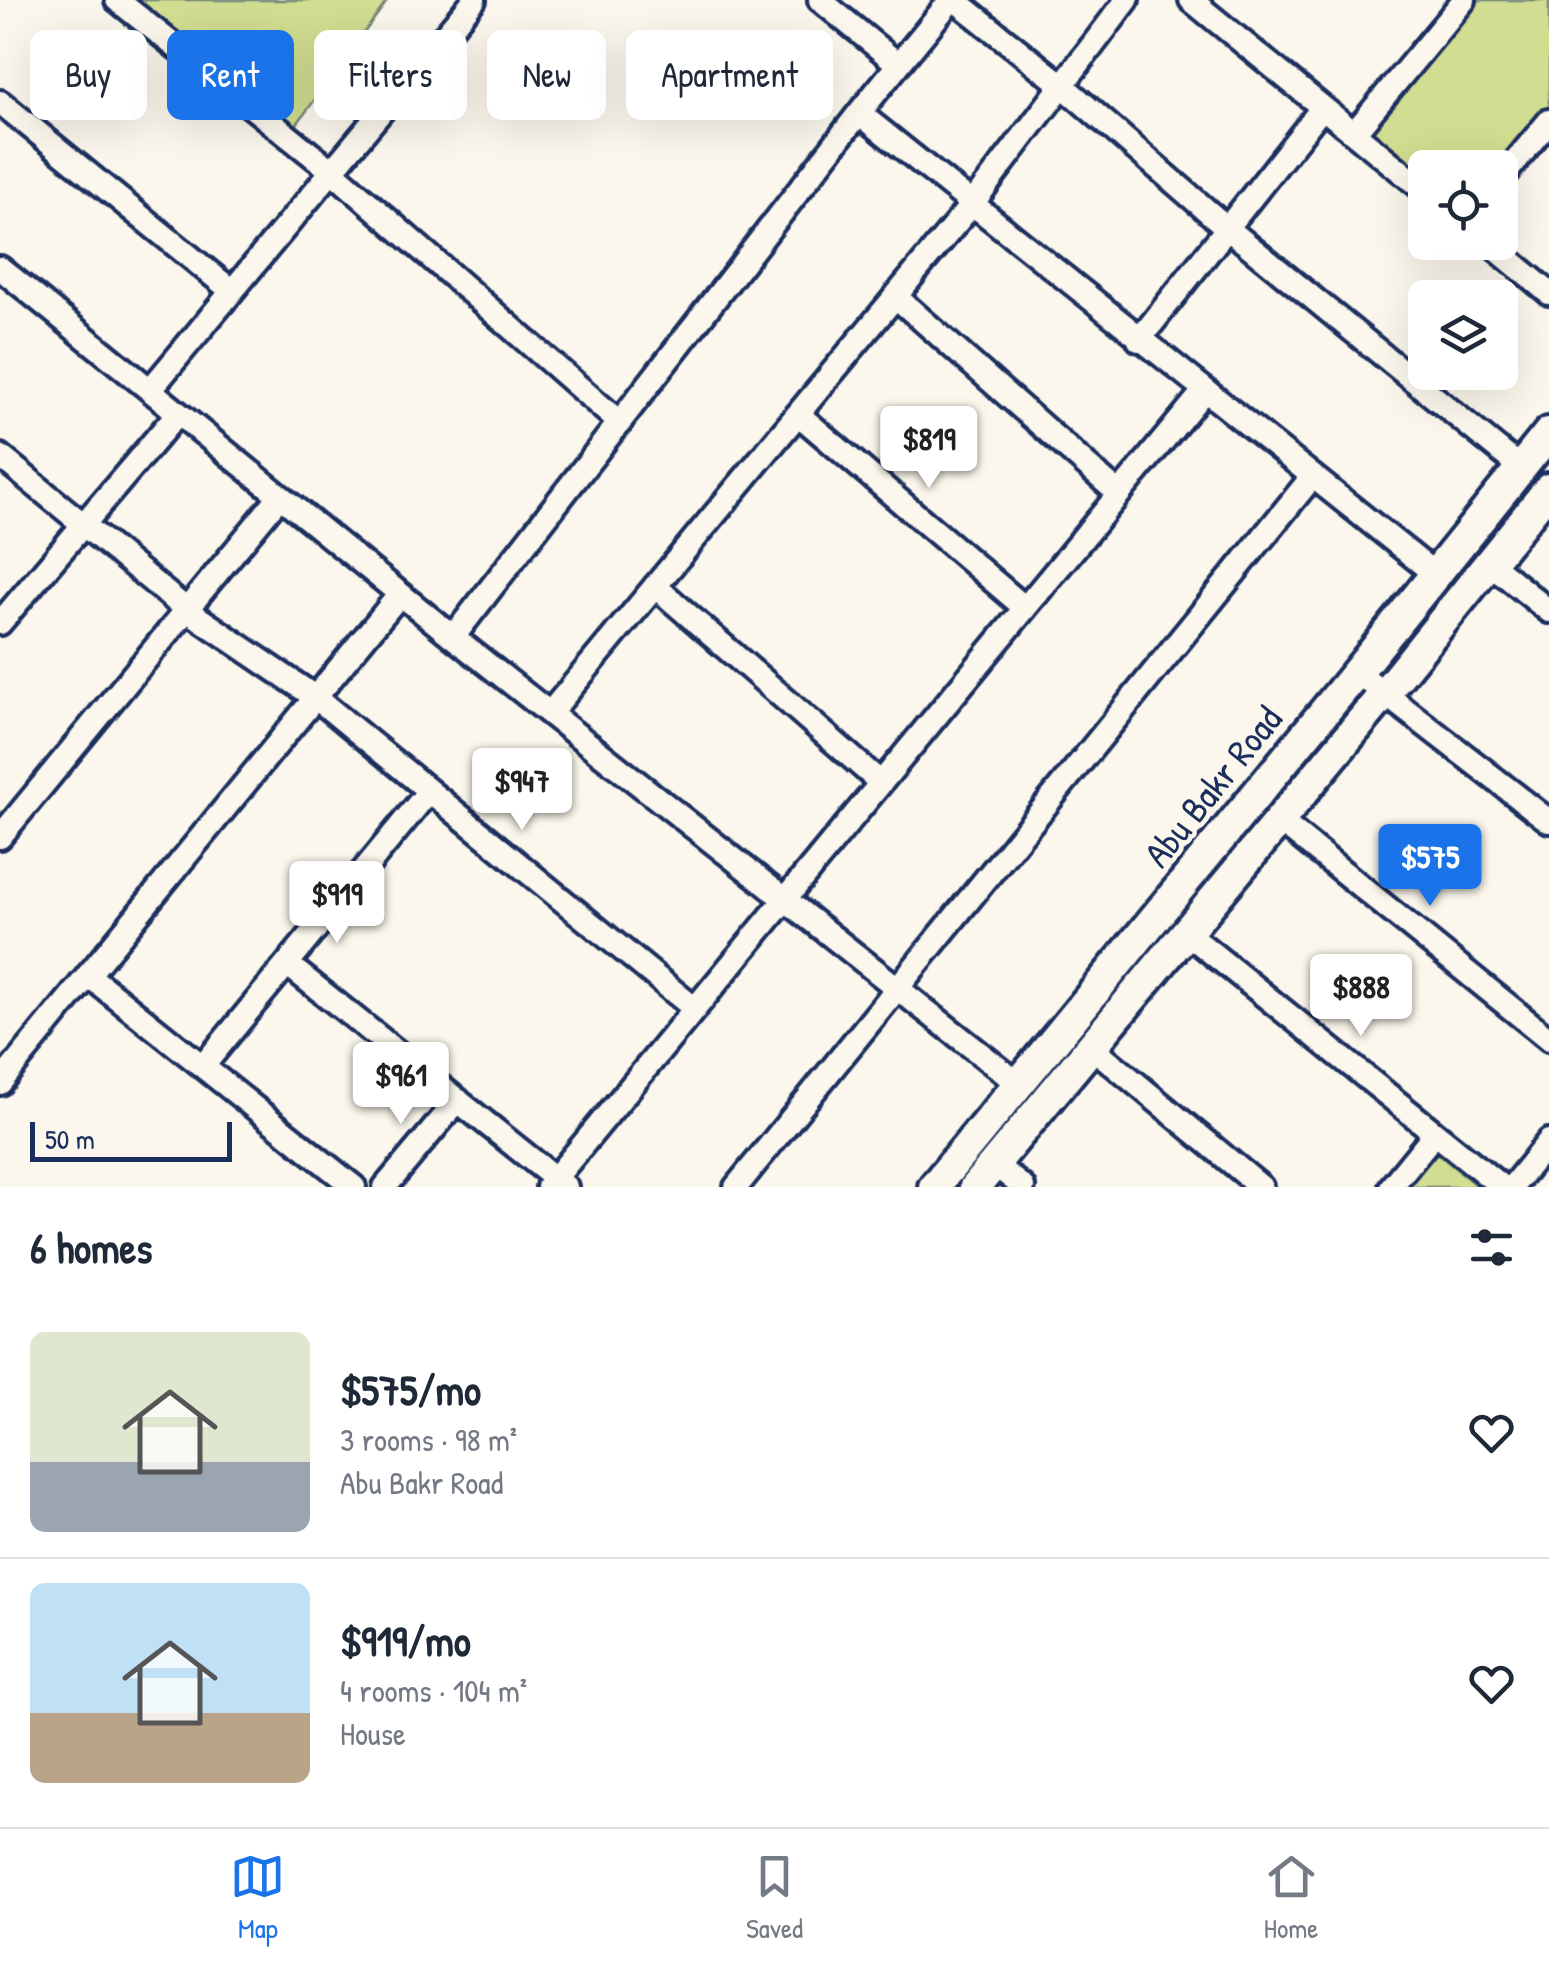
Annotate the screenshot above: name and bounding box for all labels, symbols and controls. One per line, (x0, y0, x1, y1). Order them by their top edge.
chip: Buy (30, 30, 147, 120)
chip: Rent (167, 30, 294, 120)
chip: Filters (314, 30, 467, 120)
chip: New (487, 30, 606, 120)
chip: Apartment (626, 30, 833, 120)
map controls (1408, 150, 1518, 390)
button: locate (1408, 150, 1518, 260)
button: layers (1408, 280, 1518, 390)
pin: $819 (870, 406, 988, 491)
text: $819 (902, 417, 956, 460)
street label: Abu Bakr Road (1131, 694, 1293, 878)
pin: $947 (463, 748, 581, 833)
text: $947 (494, 759, 550, 802)
pin: $575 (1371, 824, 1489, 909)
text: $575 (1400, 835, 1460, 878)
pin: $919 (278, 861, 396, 946)
text: $919 (311, 872, 363, 915)
pin: $888 (1302, 954, 1420, 1039)
text: $888 (1332, 965, 1390, 1008)
pin: $961 (342, 1042, 460, 1127)
text: $961 (375, 1053, 427, 1096)
scale bar (30, 1117, 232, 1162)
text: 50 m (45, 1120, 95, 1158)
text: 6 homes (30, 1219, 152, 1276)
icon: filters (1464, 1220, 1519, 1275)
text: $575/mo (340, 1361, 481, 1418)
icon: home (110, 1372, 230, 1492)
icon: heart (1464, 1405, 1519, 1460)
text: 3 rooms · 98 m² (340, 1418, 517, 1461)
text: Abu Bakr Road (340, 1461, 503, 1504)
text: $919/mo (340, 1612, 471, 1669)
icon: home (110, 1623, 230, 1743)
icon: heart (1464, 1656, 1519, 1711)
text: 4 rooms · 104 m² (340, 1669, 527, 1712)
text: House (340, 1712, 406, 1755)
tab: Map (230, 1849, 285, 1947)
tab: Saved (746, 1849, 803, 1947)
tab: Home (1264, 1849, 1319, 1947)

